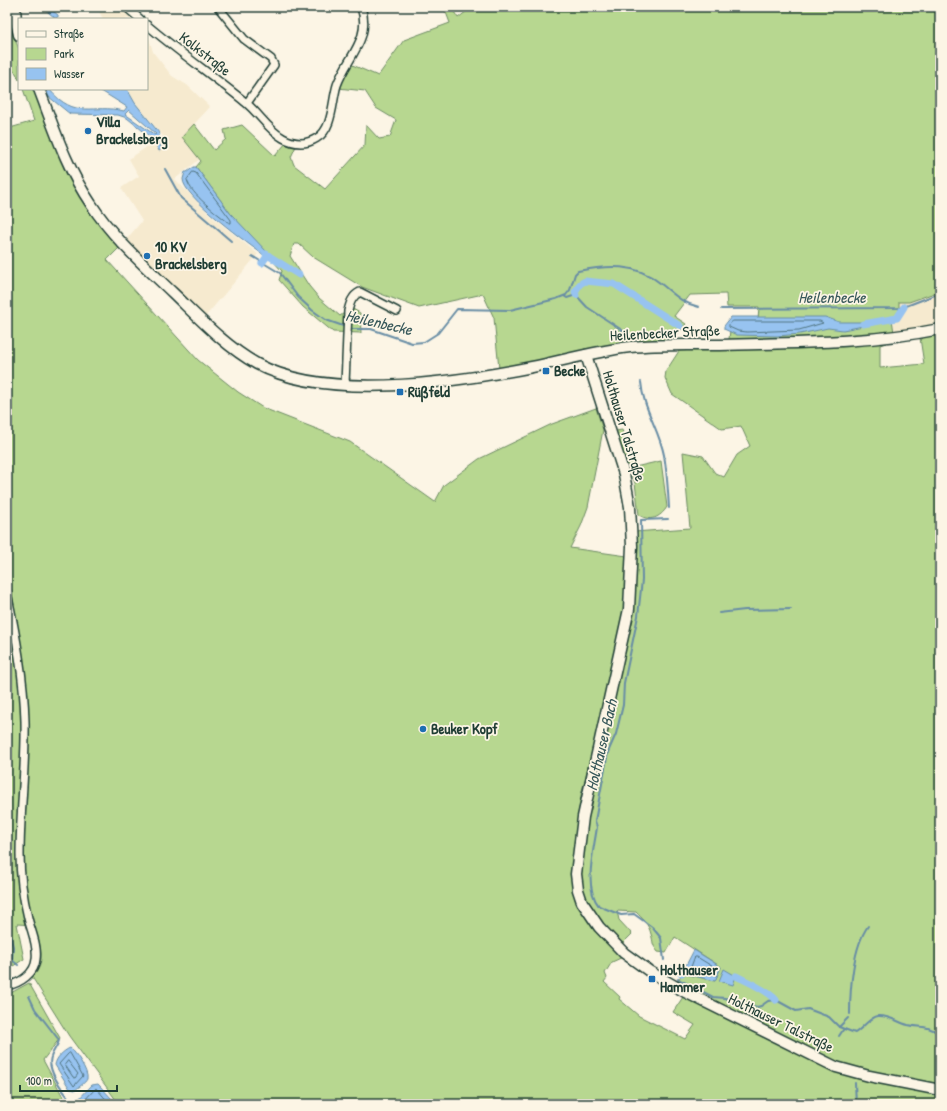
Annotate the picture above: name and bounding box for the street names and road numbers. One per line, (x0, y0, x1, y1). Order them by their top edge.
street label: Kolkstraße (175, 27, 236, 81)
street label: Heilenbecker Straße (609, 319, 721, 346)
street label: Holthauser Talstraße (598, 368, 651, 484)
street label: Holthauser Talstraße (725, 988, 837, 1057)

